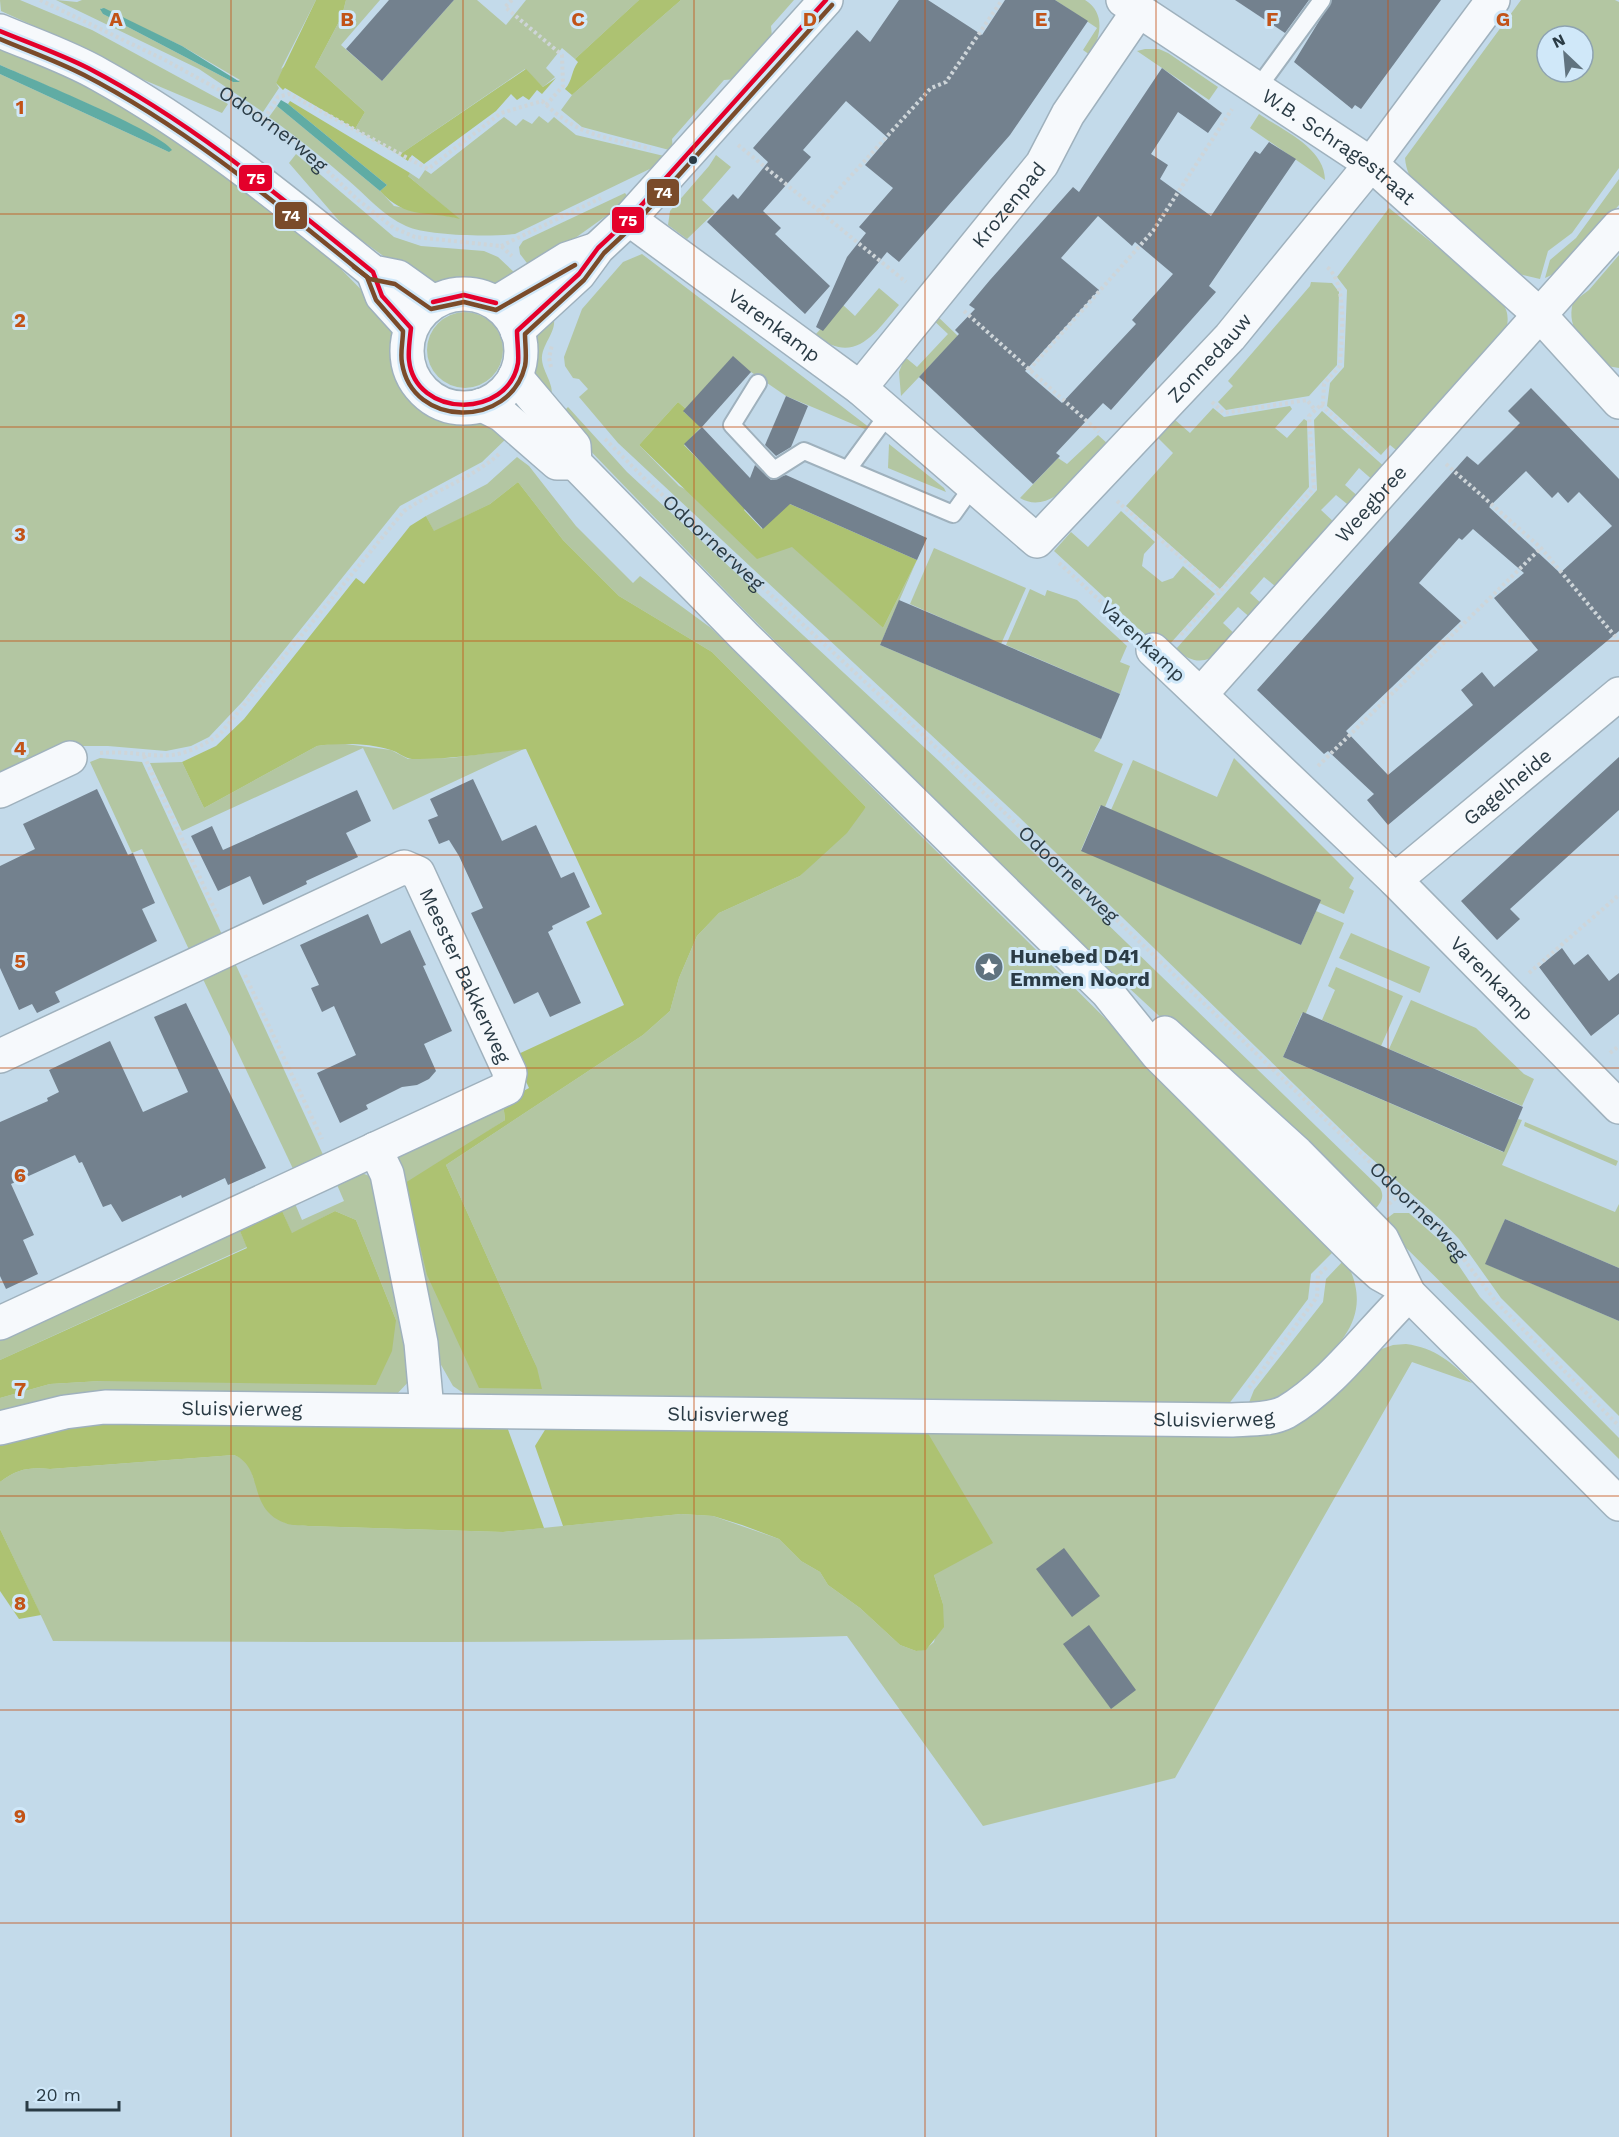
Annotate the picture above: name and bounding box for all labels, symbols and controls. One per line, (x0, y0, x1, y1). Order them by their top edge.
text: A (109, 7, 123, 31)
text: B (340, 7, 354, 31)
text: C (571, 7, 585, 31)
text: D (803, 7, 817, 31)
text: E (1035, 7, 1047, 31)
text: F (1266, 7, 1278, 31)
text: G (1496, 7, 1510, 31)
north arrow (1535, 24, 1595, 84)
text: N (1549, 30, 1568, 52)
street label: Odoornerweg (215, 80, 333, 177)
street label: W.B. Schragestraat (1258, 83, 1421, 210)
text: 1 (16, 95, 24, 119)
unlabelled marker (687, 154, 699, 166)
street label: Krozenpad (967, 157, 1051, 253)
line badge: 75 (238, 164, 273, 192)
text: 75 (247, 169, 265, 188)
line badge: 74 (646, 178, 680, 207)
text: 74 (654, 183, 672, 202)
line badge: 74 (274, 201, 308, 230)
text: 74 (282, 206, 300, 225)
line badge: 75 (611, 206, 645, 234)
text: 75 (619, 211, 637, 230)
street label: Varenkamp (723, 283, 825, 367)
text: 2 (14, 308, 26, 332)
street label: Zonnedauw (1162, 308, 1257, 408)
street label: Weegbree (1330, 460, 1412, 548)
street label: Odoornerweg (658, 489, 770, 596)
text: 3 (14, 522, 26, 546)
street label: Varenkamp (1095, 595, 1191, 687)
text: 4 (14, 736, 27, 760)
street label: Gagelheide (1458, 743, 1556, 830)
street label: Odoornerweg (1013, 820, 1124, 928)
street label: Meester Bakkerweg (415, 884, 516, 1067)
street label: Varenkamp (1445, 931, 1539, 1026)
place label: Hunebed D41 Emmen Noord (1010, 944, 1150, 991)
text: 5 (14, 949, 26, 973)
place icon: Hunebed D41 Emmen Noord (973, 951, 1005, 983)
street label: Odoornerweg (1365, 1156, 1473, 1266)
text: 6 (14, 1163, 26, 1187)
text: 7 (14, 1377, 26, 1401)
street label: Sluisvierweg (181, 1396, 303, 1421)
street label: Sluisvierweg (667, 1401, 789, 1427)
street label: Sluisvierweg (1153, 1405, 1276, 1432)
text: 8 (14, 1591, 26, 1615)
text: 9 (14, 1804, 26, 1828)
scale bar (27, 2074, 118, 2112)
text: 20 m (36, 2084, 81, 2105)

